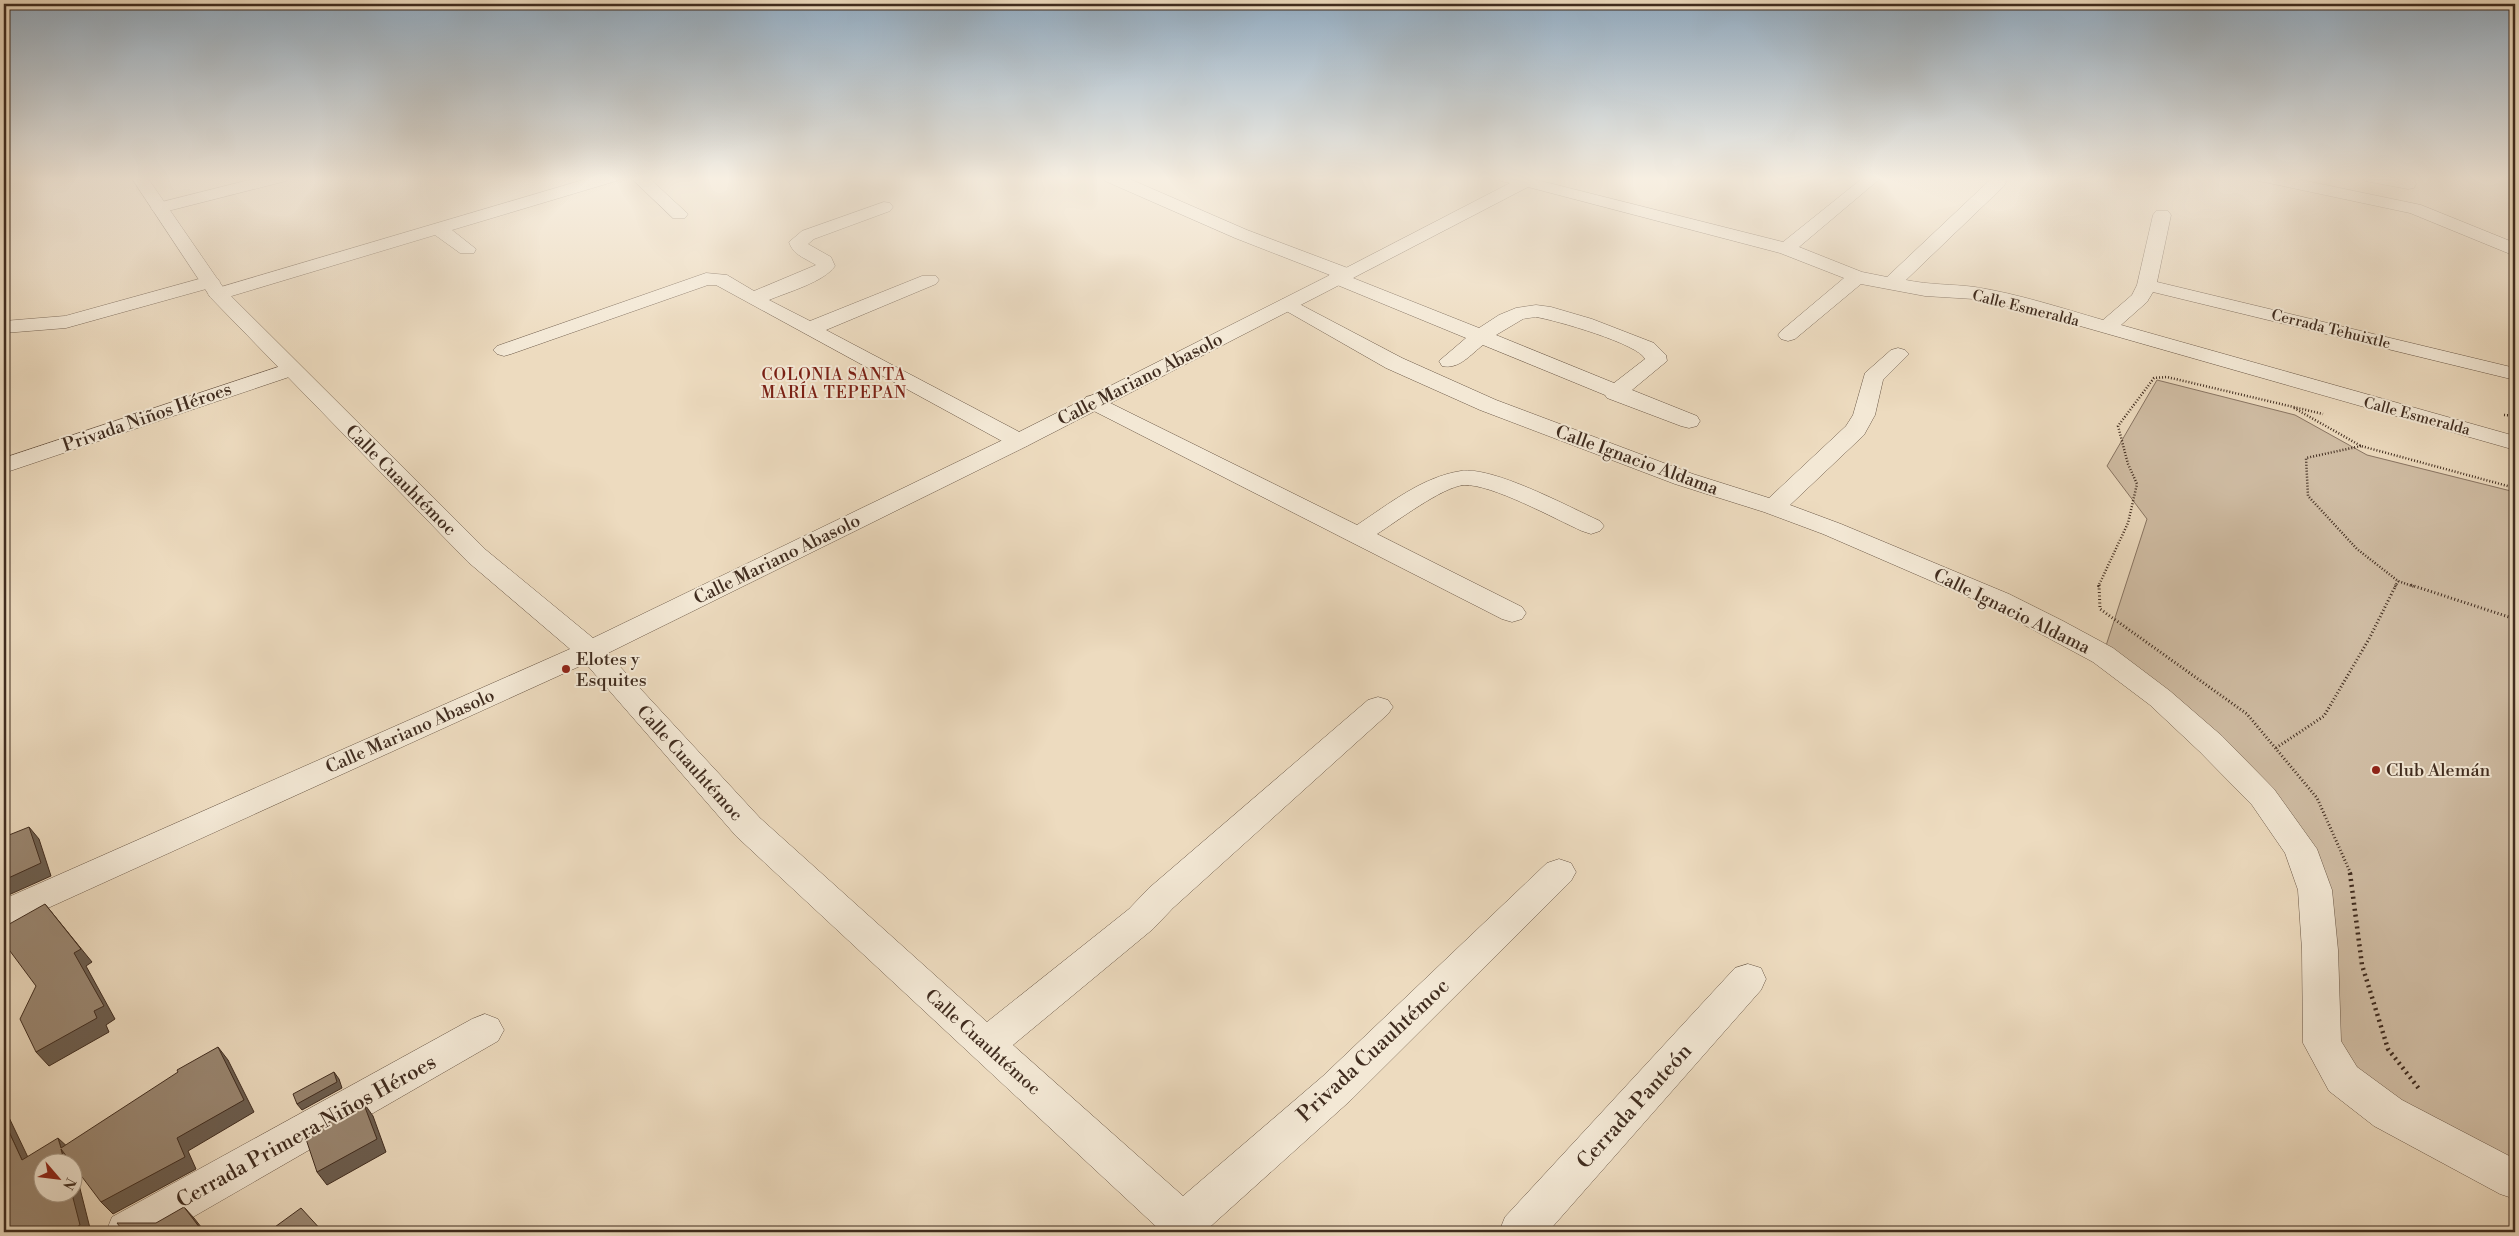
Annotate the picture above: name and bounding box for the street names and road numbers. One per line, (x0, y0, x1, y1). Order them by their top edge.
street label: Calle Esmeralda (1970, 286, 2082, 331)
street label: Cerrada Tehuixtle (2269, 305, 2392, 353)
street label: Calle Mariano Abasolo (1054, 328, 1227, 431)
street label: Privada Niños Héroes (60, 378, 235, 457)
street label: Calle Esmeralda (2361, 393, 2473, 440)
street label: Calle Cuauhtémoc (340, 420, 461, 541)
street label: Calle Ignacio Aldama (1552, 420, 1722, 501)
street label: Calle Mariano Abasolo (690, 509, 864, 610)
street label: Calle Ignacio Aldama (1930, 563, 2095, 660)
street label: Calle Mariano Abasolo (322, 684, 498, 779)
street label: Calle Cuauhtémoc (632, 701, 748, 826)
street label: Privada Cuauhtémoc (1292, 973, 1455, 1128)
street label: Calle Cuauhtémoc (920, 984, 1045, 1100)
street label: Cerrada Panteón (1572, 1038, 1698, 1175)
street label: Cerrada Primera Niños Héroes (172, 1049, 441, 1214)

